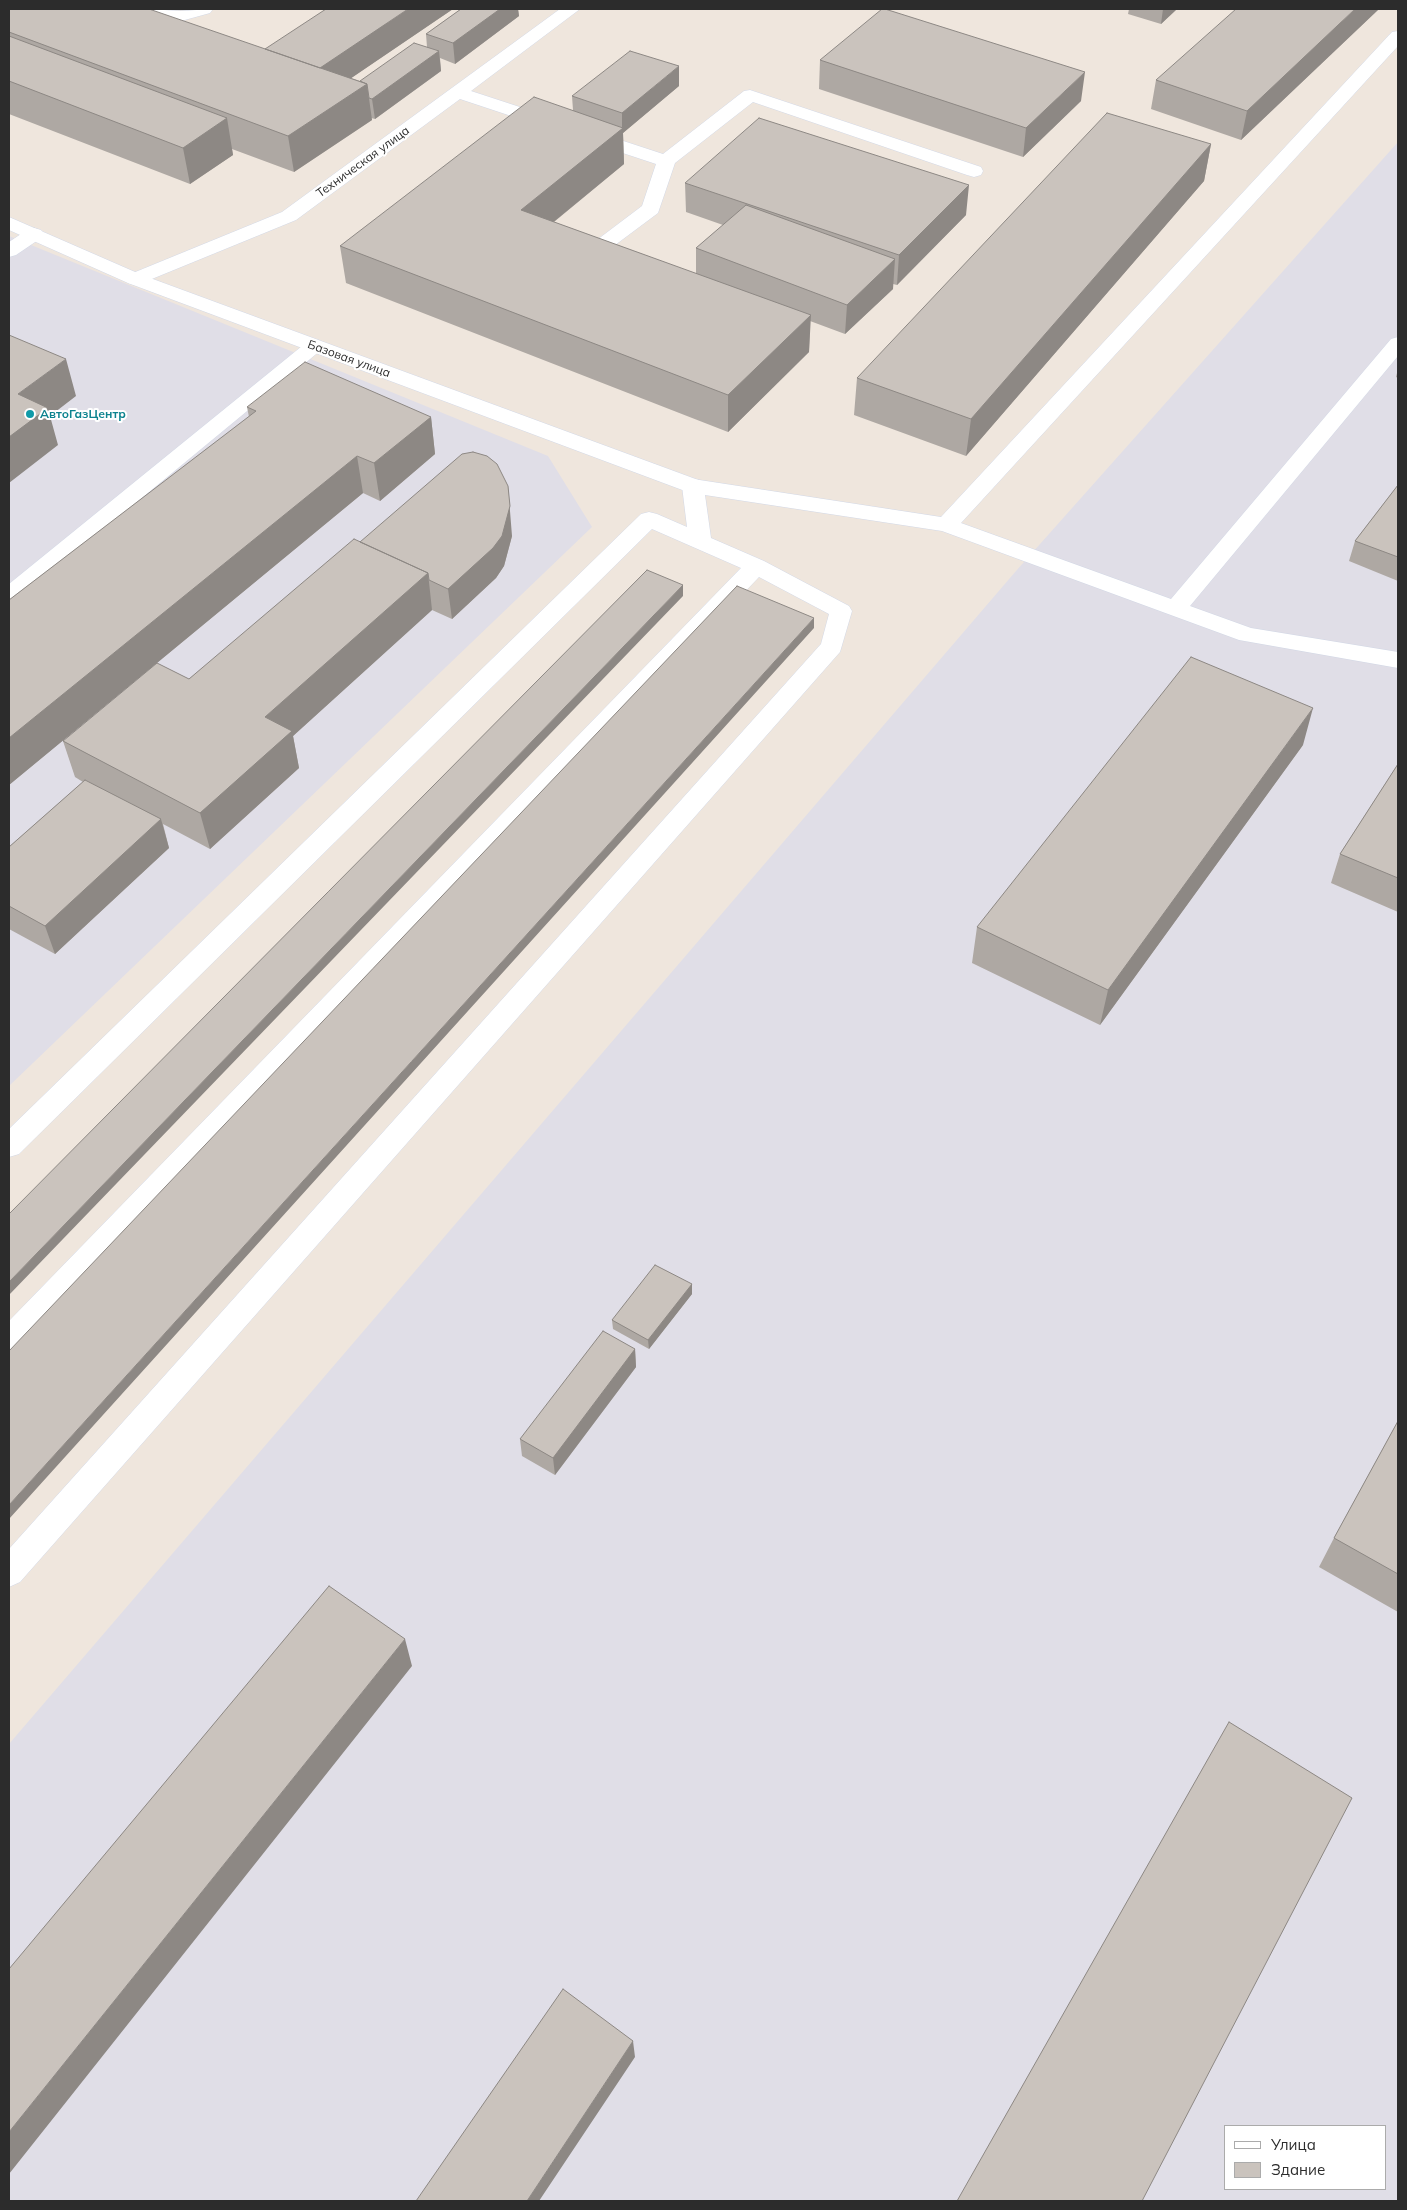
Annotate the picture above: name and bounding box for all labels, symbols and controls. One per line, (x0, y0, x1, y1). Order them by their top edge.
street label: Техническая улица (314, 123, 412, 201)
street label: Базовая улица (306, 337, 392, 381)
place label: АвтоГазЦентр (40, 407, 126, 421)
marker: АвтоГазЦентр (24, 408, 36, 420)
legend (1224, 2125, 1387, 2190)
text: Улица (1271, 2135, 1316, 2154)
text: Здание (1271, 2160, 1325, 2179)

